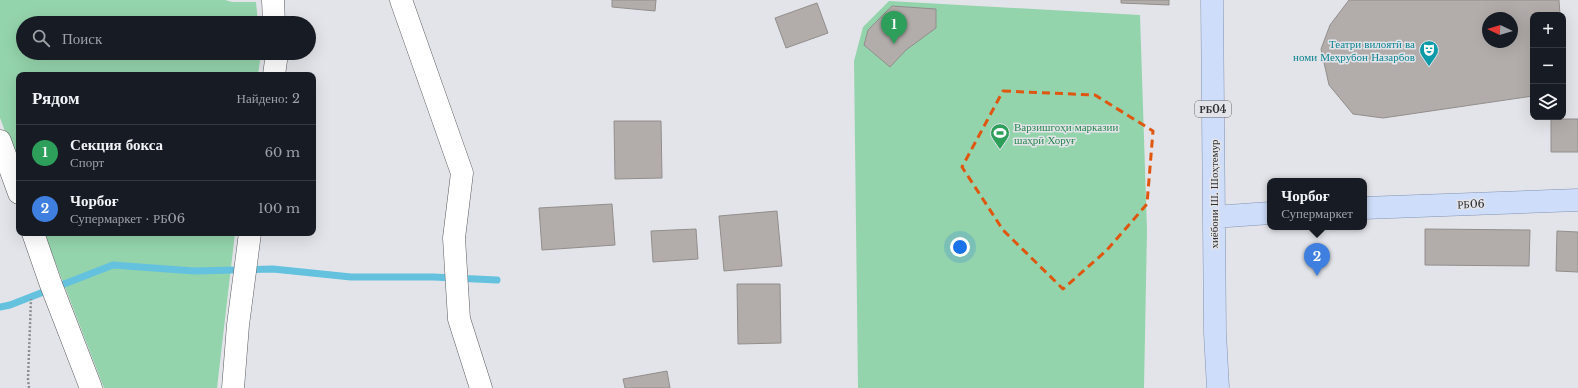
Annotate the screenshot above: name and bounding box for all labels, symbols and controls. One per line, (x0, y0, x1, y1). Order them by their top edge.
pin: 1 (881, 11, 907, 44)
north arrow (1482, 12, 1518, 48)
map controls (1530, 12, 1566, 120)
button: + (1530, 12, 1566, 48)
search box (16, 16, 316, 60)
icon: search (30, 27, 52, 49)
text: Поиск (62, 29, 102, 48)
place label: Театри вилоятӣ ва номи Меҳрубон Назарбов (1293, 37, 1415, 64)
theatre icon: Театри вилоятӣ ва номи Меҳрубон Назарбов (1418, 39, 1440, 67)
button: − (1530, 48, 1566, 84)
button: layers (1530, 84, 1566, 120)
text: Рядом (32, 88, 80, 109)
text: Найдено: 2 (237, 90, 300, 107)
road number: РБ04 (1195, 101, 1231, 117)
place label: Варзишгоҳи марказии шаҳрӣ Хоруғ (1014, 120, 1118, 147)
sports icon: Варзишгоҳи марказии шаҳрӣ Хоруғ (989, 122, 1011, 150)
text: Секция бокса (70, 135, 163, 154)
street label: хиёбони Ш. Шоҳтемур (1207, 139, 1221, 249)
text: 1 (42, 144, 48, 161)
text: 60 m (265, 144, 300, 161)
text: Спорт (70, 154, 104, 171)
popup (1267, 178, 1367, 230)
text: Чорбоғ (1281, 186, 1330, 205)
text: Чорбоғ (70, 191, 118, 210)
street label: РБ06 (1457, 197, 1485, 211)
text: 2 (41, 200, 49, 217)
text: 100 m (258, 200, 300, 217)
text: Супермаркет (1281, 205, 1353, 222)
text: Супермаркет · РБ06 (70, 210, 185, 227)
your location (950, 237, 970, 257)
pin: 2 (1304, 243, 1330, 276)

